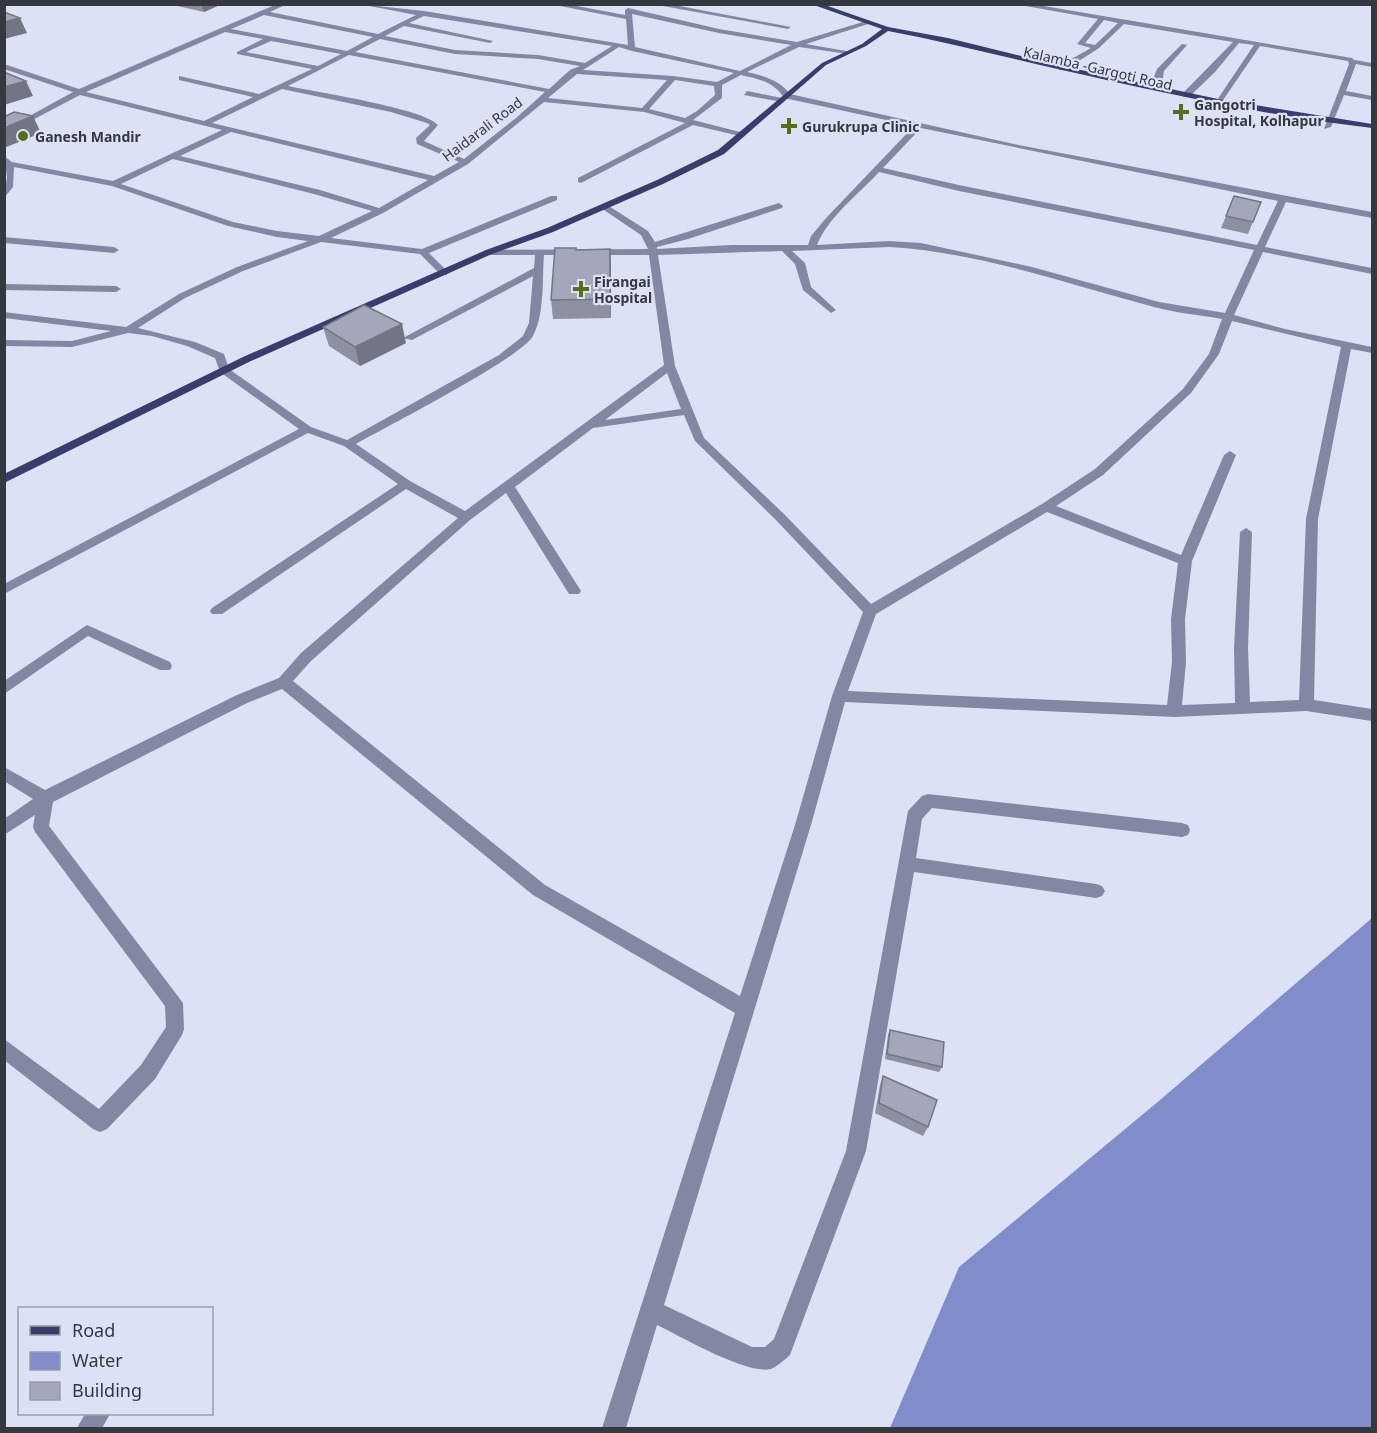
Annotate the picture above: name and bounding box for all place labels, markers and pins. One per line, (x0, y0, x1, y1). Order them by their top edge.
place label: Gangotri Hospital, Kolhapur (1194, 95, 1324, 130)
marker: Gangotri Hospital, Kolhapur (1172, 103, 1190, 121)
marker: Gurukrupa Clinic (780, 117, 798, 135)
place label: Gurukrupa Clinic (802, 117, 919, 136)
place label: Ganesh Mandir (35, 127, 141, 146)
marker: Ganesh Mandir (16, 129, 30, 143)
place label: Firangai Hospital (594, 272, 652, 307)
marker: Firangai Hospital (572, 280, 590, 298)

